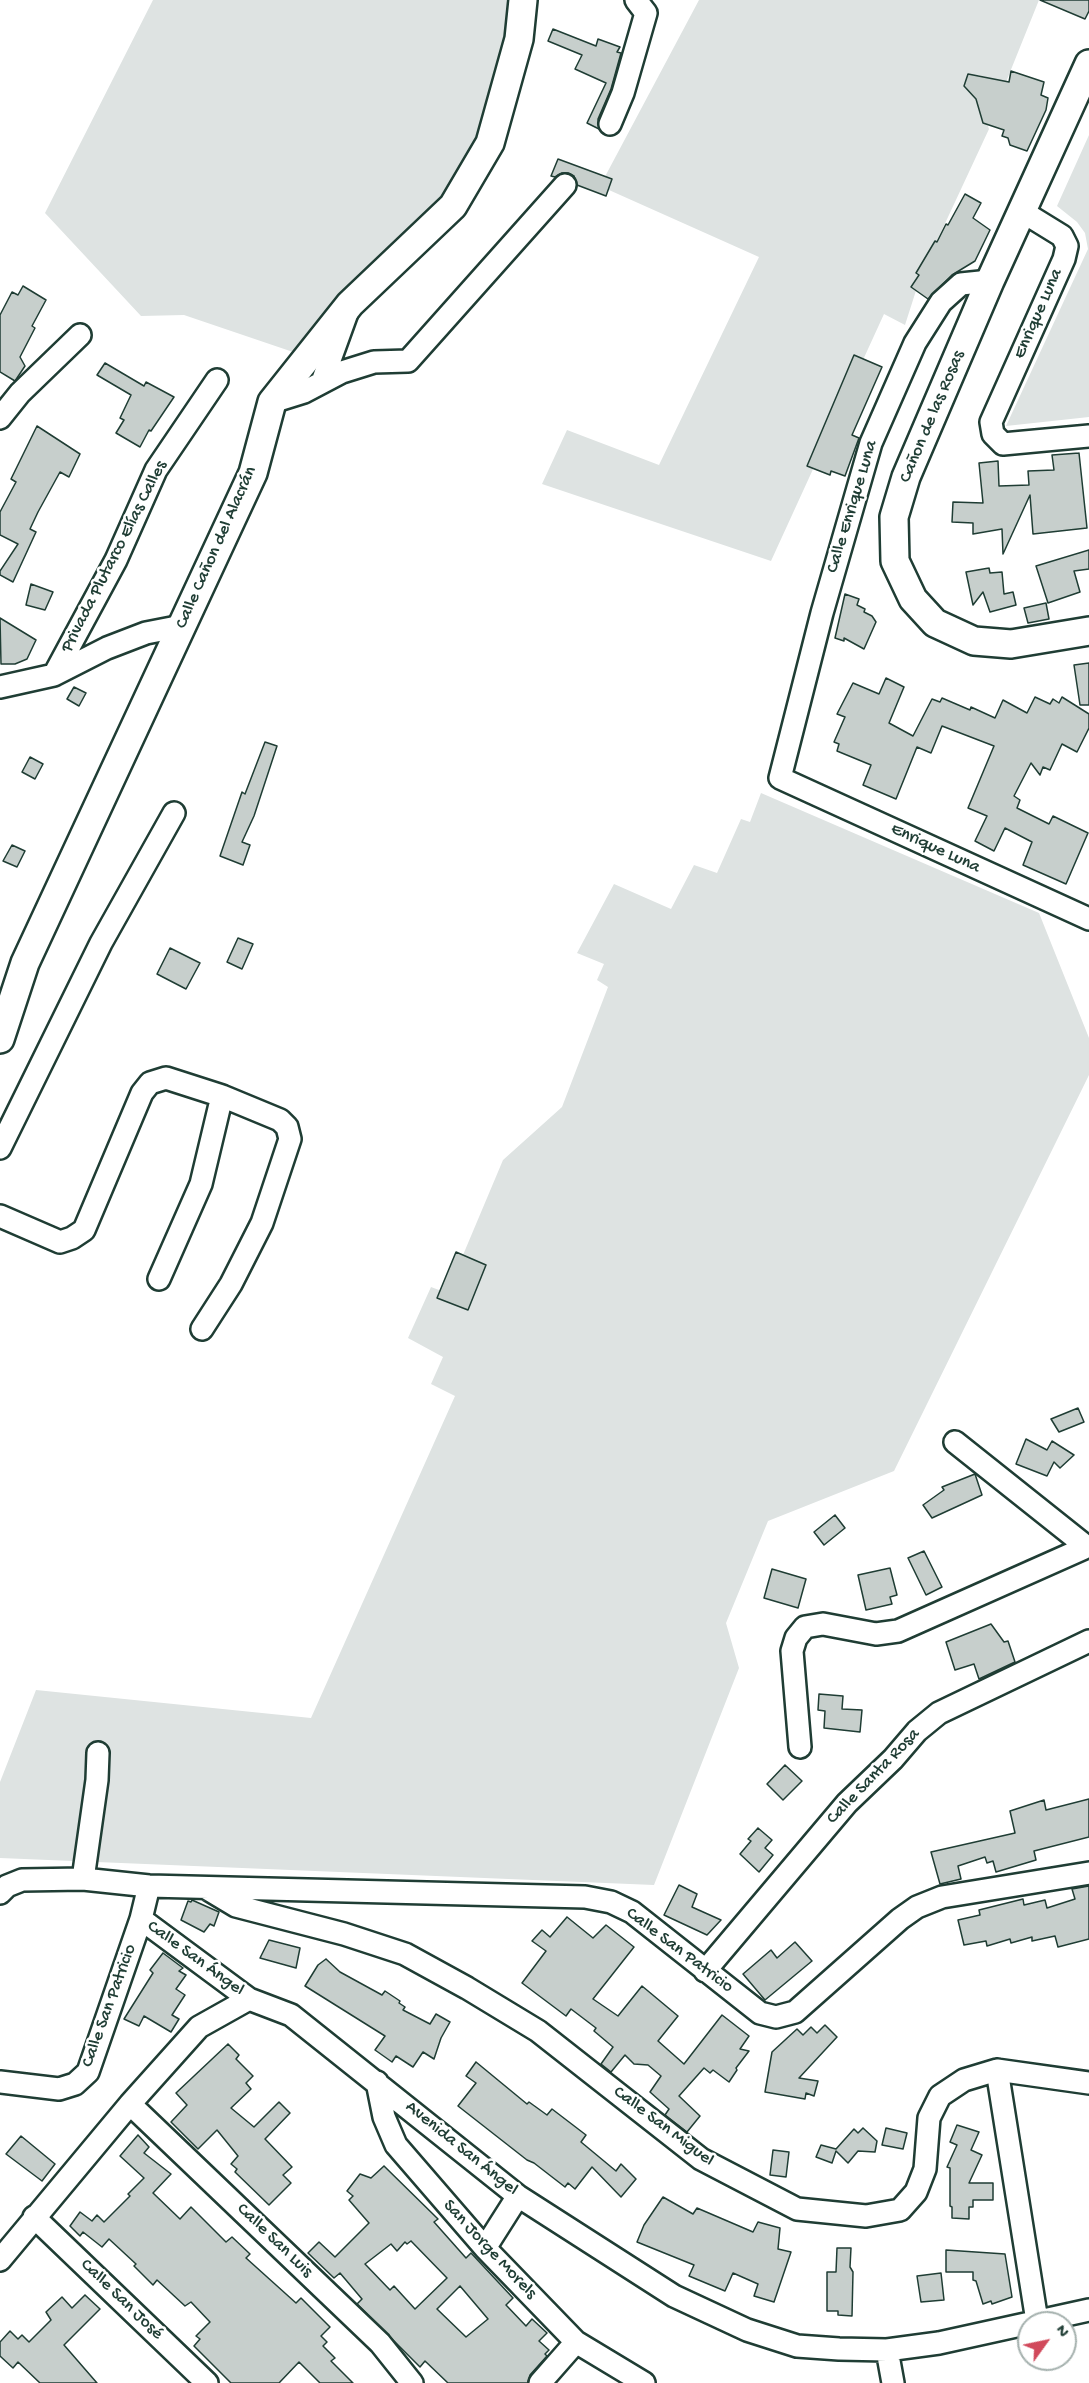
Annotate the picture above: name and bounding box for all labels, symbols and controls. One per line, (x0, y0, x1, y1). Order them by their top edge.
street label: Enrique Luna (1010, 266, 1068, 362)
street label: Cañon de las Rosas (895, 348, 971, 486)
street label: Calle Enrique Luna (823, 438, 883, 576)
street label: Privada Plutarco Elías Calles (57, 458, 173, 656)
street label: Calle Cañon del Alacrán (171, 464, 263, 632)
street label: Enrique Luna (887, 819, 983, 879)
street label: Calle Santa Rosa (823, 1724, 925, 1830)
street label: Calle San Patricio (621, 1903, 737, 1999)
street label: Calle San Ángel (142, 1916, 248, 2002)
street label: Calle San Patricio (78, 1942, 142, 2070)
street label: Calle San Miguel (608, 2082, 718, 2172)
street label: Avenida San Ángel (400, 2097, 522, 2201)
street label: San Jorge Morels (437, 2196, 541, 2304)
street label: Calle San Luis (231, 2199, 317, 2283)
street label: Calle San José (75, 2255, 167, 2345)
north arrow (1017, 2311, 1077, 2371)
text: N (1050, 2322, 1072, 2342)

